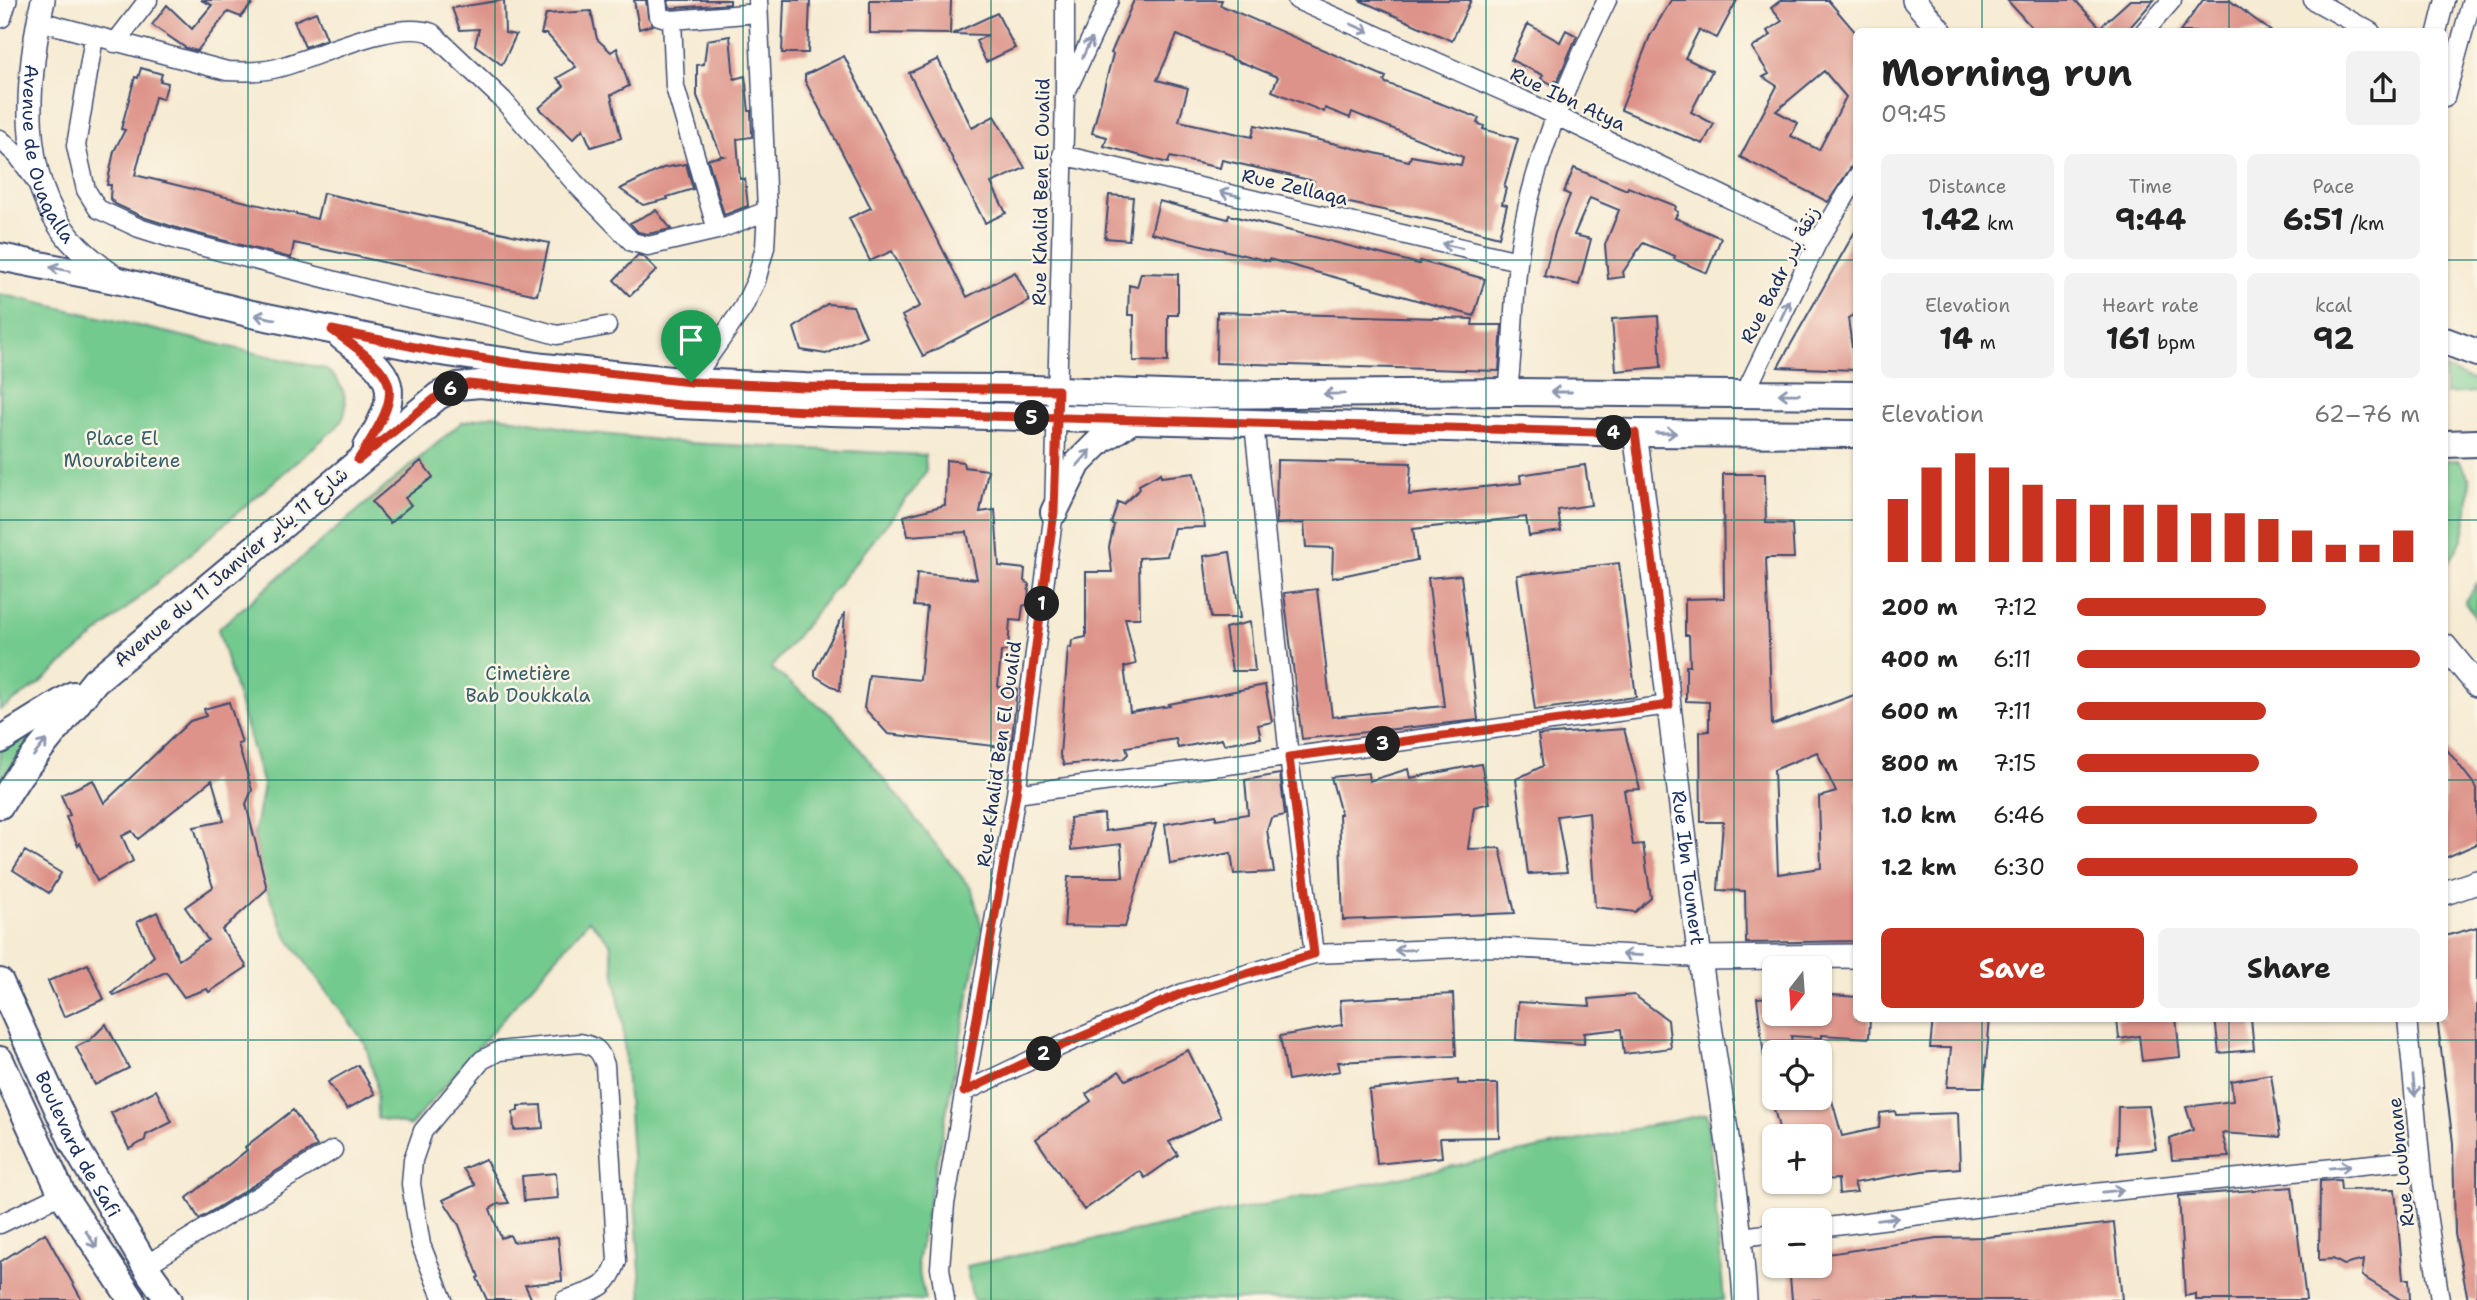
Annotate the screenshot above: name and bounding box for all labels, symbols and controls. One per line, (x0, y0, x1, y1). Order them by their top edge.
one-way arrow (1348, 22, 1370, 35)
one-way arrow (1081, 38, 1094, 59)
text: Morning run (1881, 47, 2132, 98)
button: share (2346, 51, 2420, 125)
street label: Rue Ibn Atya (1506, 61, 1630, 137)
street label: Avenue de Ouaqalla (17, 63, 81, 248)
street label: Rue Khalid Ben El Oualid (1027, 78, 1055, 306)
text: 09:45 (1881, 99, 1947, 129)
street label: Rue Zellaqa (1239, 163, 1351, 211)
text: Distance (1929, 174, 2006, 199)
text: Time (2129, 174, 2172, 199)
text: Pace (2313, 174, 2354, 199)
one-way arrow (1219, 187, 1242, 200)
text: 1.42 (1921, 199, 1981, 240)
text: 9:44 (2115, 199, 2186, 240)
text: 6:51 (2283, 199, 2344, 240)
street label: Rue Badr زنقة بدر (1735, 202, 1825, 348)
text: km (1981, 211, 2014, 236)
text: /km (2344, 211, 2384, 236)
one-way arrow (1441, 239, 1464, 252)
one-way arrow (49, 262, 72, 276)
text: Elevation (1925, 293, 2010, 318)
text: Heart rate (2102, 293, 2199, 318)
text: kcal (2315, 293, 2352, 318)
one-way arrow (1779, 300, 1792, 321)
one-way arrow (254, 309, 277, 323)
pin (661, 310, 721, 382)
text: 14 (1939, 318, 1973, 359)
text: 161 (2106, 318, 2151, 359)
text: 92 (2313, 318, 2354, 359)
icon: arrive (672, 321, 710, 359)
text: m (1973, 330, 1996, 355)
text: bpm (2151, 330, 2195, 355)
pin: 6 (434, 372, 468, 406)
text: 6 (444, 376, 457, 401)
one-way arrow (1550, 385, 1573, 399)
one-way arrow (1322, 387, 1345, 401)
one-way arrow (1777, 387, 1800, 401)
text: Elevation (1881, 399, 1984, 429)
text: 62–76 m (2314, 399, 2420, 429)
pin: 5 (1014, 400, 1050, 436)
text: 5 (1026, 405, 1037, 430)
pin: 4 (1596, 416, 1632, 450)
text: 4 (1607, 420, 1620, 445)
park label: Place El Mourabitene (64, 426, 180, 473)
one-way arrow (1654, 426, 1677, 440)
one-way arrow (1076, 449, 1092, 467)
street label: Avenue du 11 Janvier شارع 11 يناير (109, 461, 354, 673)
pin: 1 (1024, 586, 1060, 622)
text: 1 (1037, 591, 1046, 616)
text: 200 m (1881, 592, 1958, 622)
text: 7:12 (1993, 592, 2037, 622)
street label: Rue Khalid Ben El Oualid (971, 639, 1027, 869)
text: 400 m (1881, 644, 1958, 674)
text: 6:11 (1993, 644, 2031, 674)
park label: Cimetière Bab Doukkala (465, 661, 591, 708)
text: 600 m (1881, 696, 1958, 726)
text: 7:11 (1993, 696, 2031, 726)
pin: 3 (1366, 726, 1400, 762)
text: 3 (1376, 731, 1389, 756)
one-way arrow (32, 740, 48, 758)
text: 800 m (1881, 748, 1958, 778)
text: 7:15 (1993, 748, 2036, 778)
street label: Rue Ibn Toumert (1667, 789, 1711, 947)
text: 1.0 km (1881, 800, 1956, 830)
text: 6:46 (1993, 800, 2045, 830)
text: 1.2 km (1881, 852, 1957, 882)
text: 6:30 (1993, 852, 2045, 882)
button: Save (1881, 928, 2144, 1008)
button: Share (2158, 928, 2420, 1008)
one-way arrow (1394, 944, 1417, 957)
one-way arrow (1621, 948, 1644, 961)
north arrow (1762, 956, 1832, 1026)
map controls (1762, 956, 1832, 1278)
pin: 2 (1026, 1036, 1062, 1072)
button: locate (1762, 1040, 1832, 1110)
text: 2 (1037, 1041, 1050, 1066)
street label: Boulevard de Safi (30, 1067, 127, 1222)
one-way arrow (2407, 1075, 2420, 1097)
street label: Rue Loubnane (2382, 1096, 2420, 1228)
button: + (1762, 1124, 1832, 1194)
one-way arrow (2328, 1160, 2351, 1173)
one-way arrow (2102, 1184, 2124, 1197)
button: − (1762, 1208, 1832, 1278)
one-way arrow (1876, 1212, 1899, 1225)
one-way arrow (84, 1229, 99, 1248)

